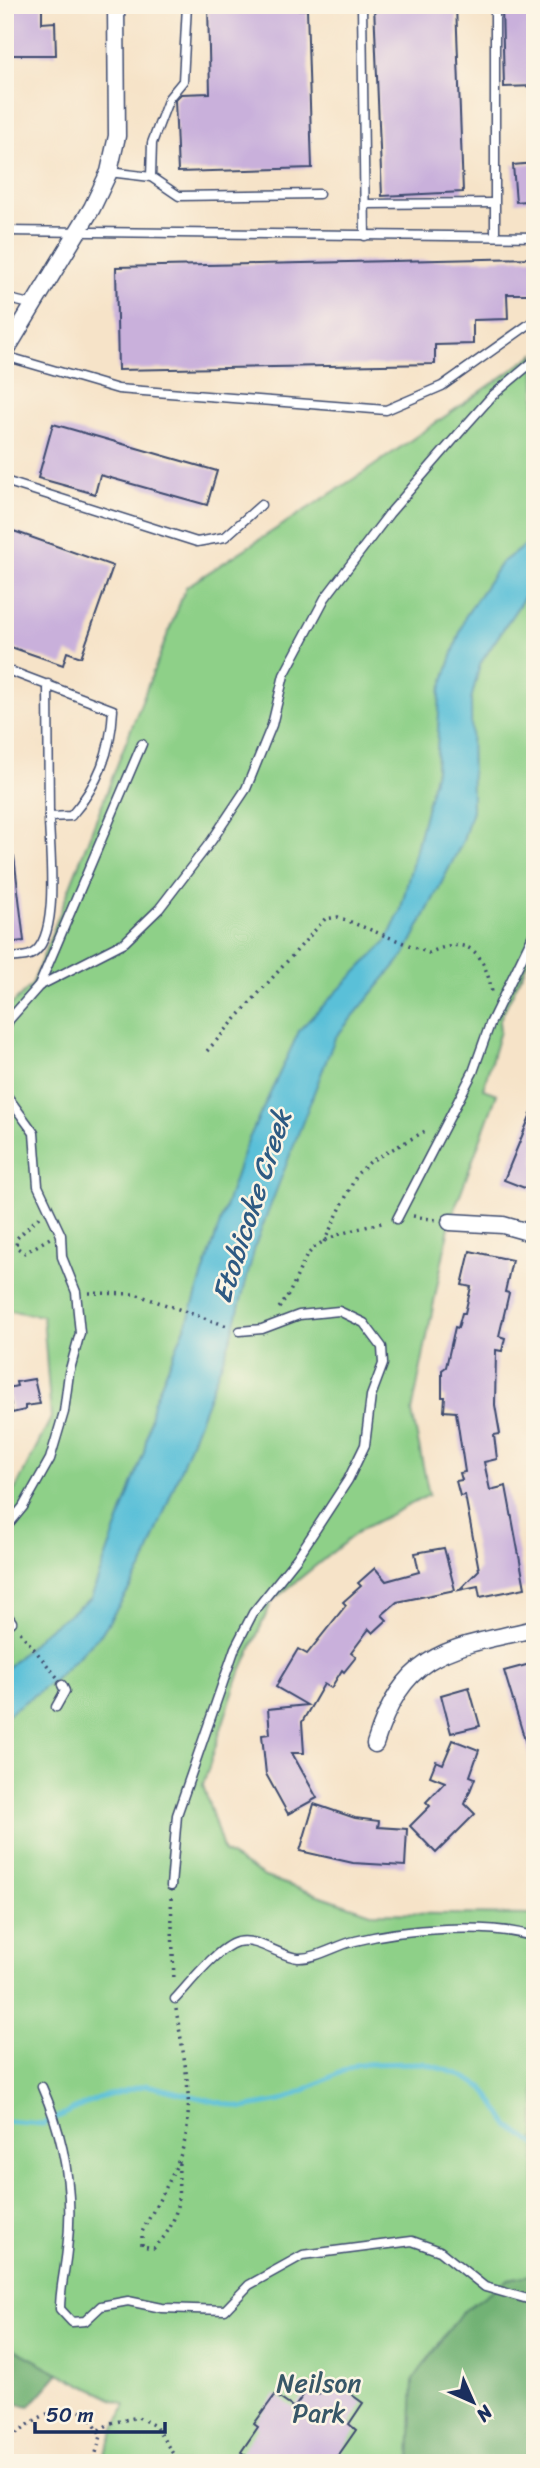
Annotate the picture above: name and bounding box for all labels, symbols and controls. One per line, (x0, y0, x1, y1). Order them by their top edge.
water label: Etobicoke Creek (197, 1101, 306, 1309)
park label: Neilson Park (277, 2360, 361, 2436)
north arrow (438, 2366, 508, 2436)
scale bar (35, 2391, 164, 2435)
text: 50 m (46, 2396, 94, 2434)
text: N (468, 2397, 502, 2431)

